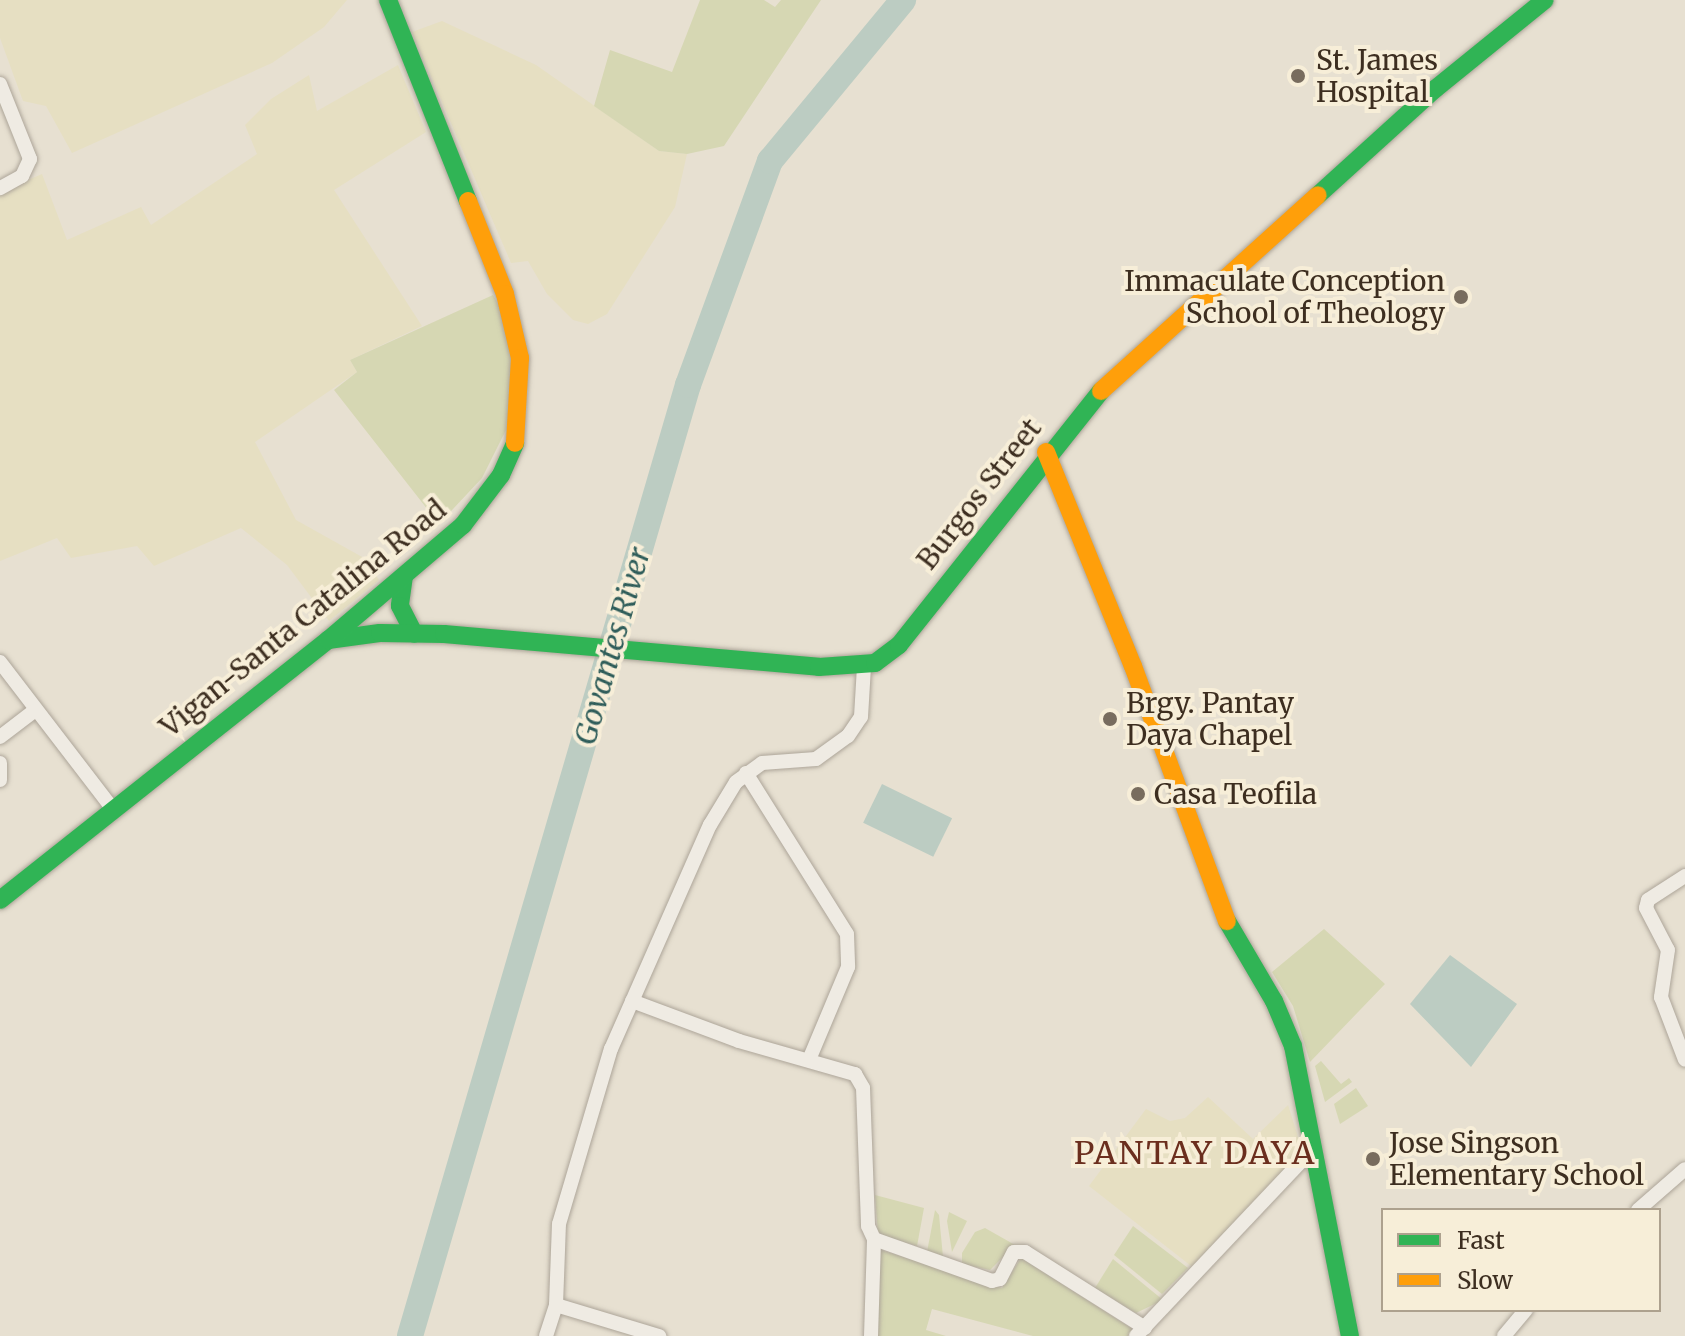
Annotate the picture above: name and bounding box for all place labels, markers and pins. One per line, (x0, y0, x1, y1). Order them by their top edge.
place label: St. James Hospital (1316, 43, 1438, 109)
marker: St. James Hospital (1287, 65, 1309, 87)
place label: Immaculate Conception School of Theology (1124, 264, 1445, 330)
marker: Immaculate Conception School of Theology (1452, 288, 1470, 306)
place label: Brgy. Pantay Daya Chapel (1126, 686, 1294, 752)
marker: Brgy. Pantay Daya Chapel (1101, 710, 1119, 728)
place label: Casa Teofila (1154, 777, 1317, 811)
marker: Casa Teofila (1129, 785, 1147, 803)
place label: Jose Singson Elementary School (1389, 1126, 1644, 1192)
marker: Jose Singson Elementary School (1364, 1150, 1382, 1168)

